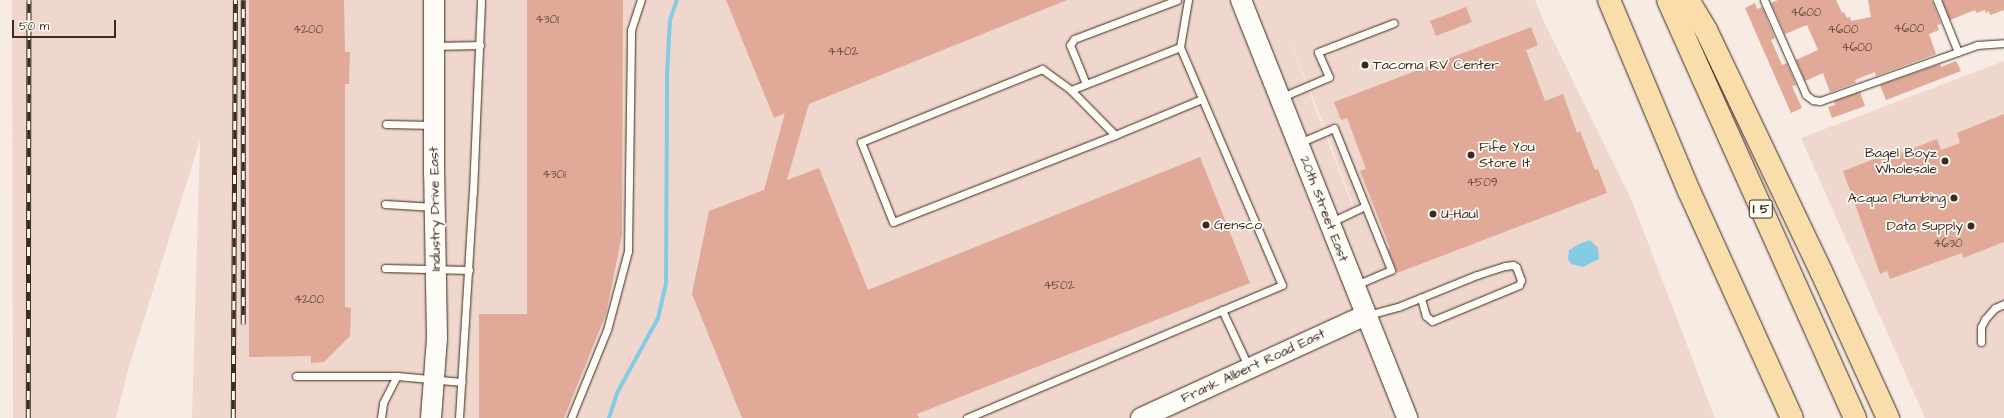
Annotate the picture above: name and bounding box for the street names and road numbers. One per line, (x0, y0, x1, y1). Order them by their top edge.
street label: Industry Drive East (426, 147, 444, 271)
street label: 20th Street East (1296, 154, 1352, 264)
road number: I 5 (1748, 198, 1774, 220)
street label: Frank Albert Road East (1178, 325, 1328, 407)

